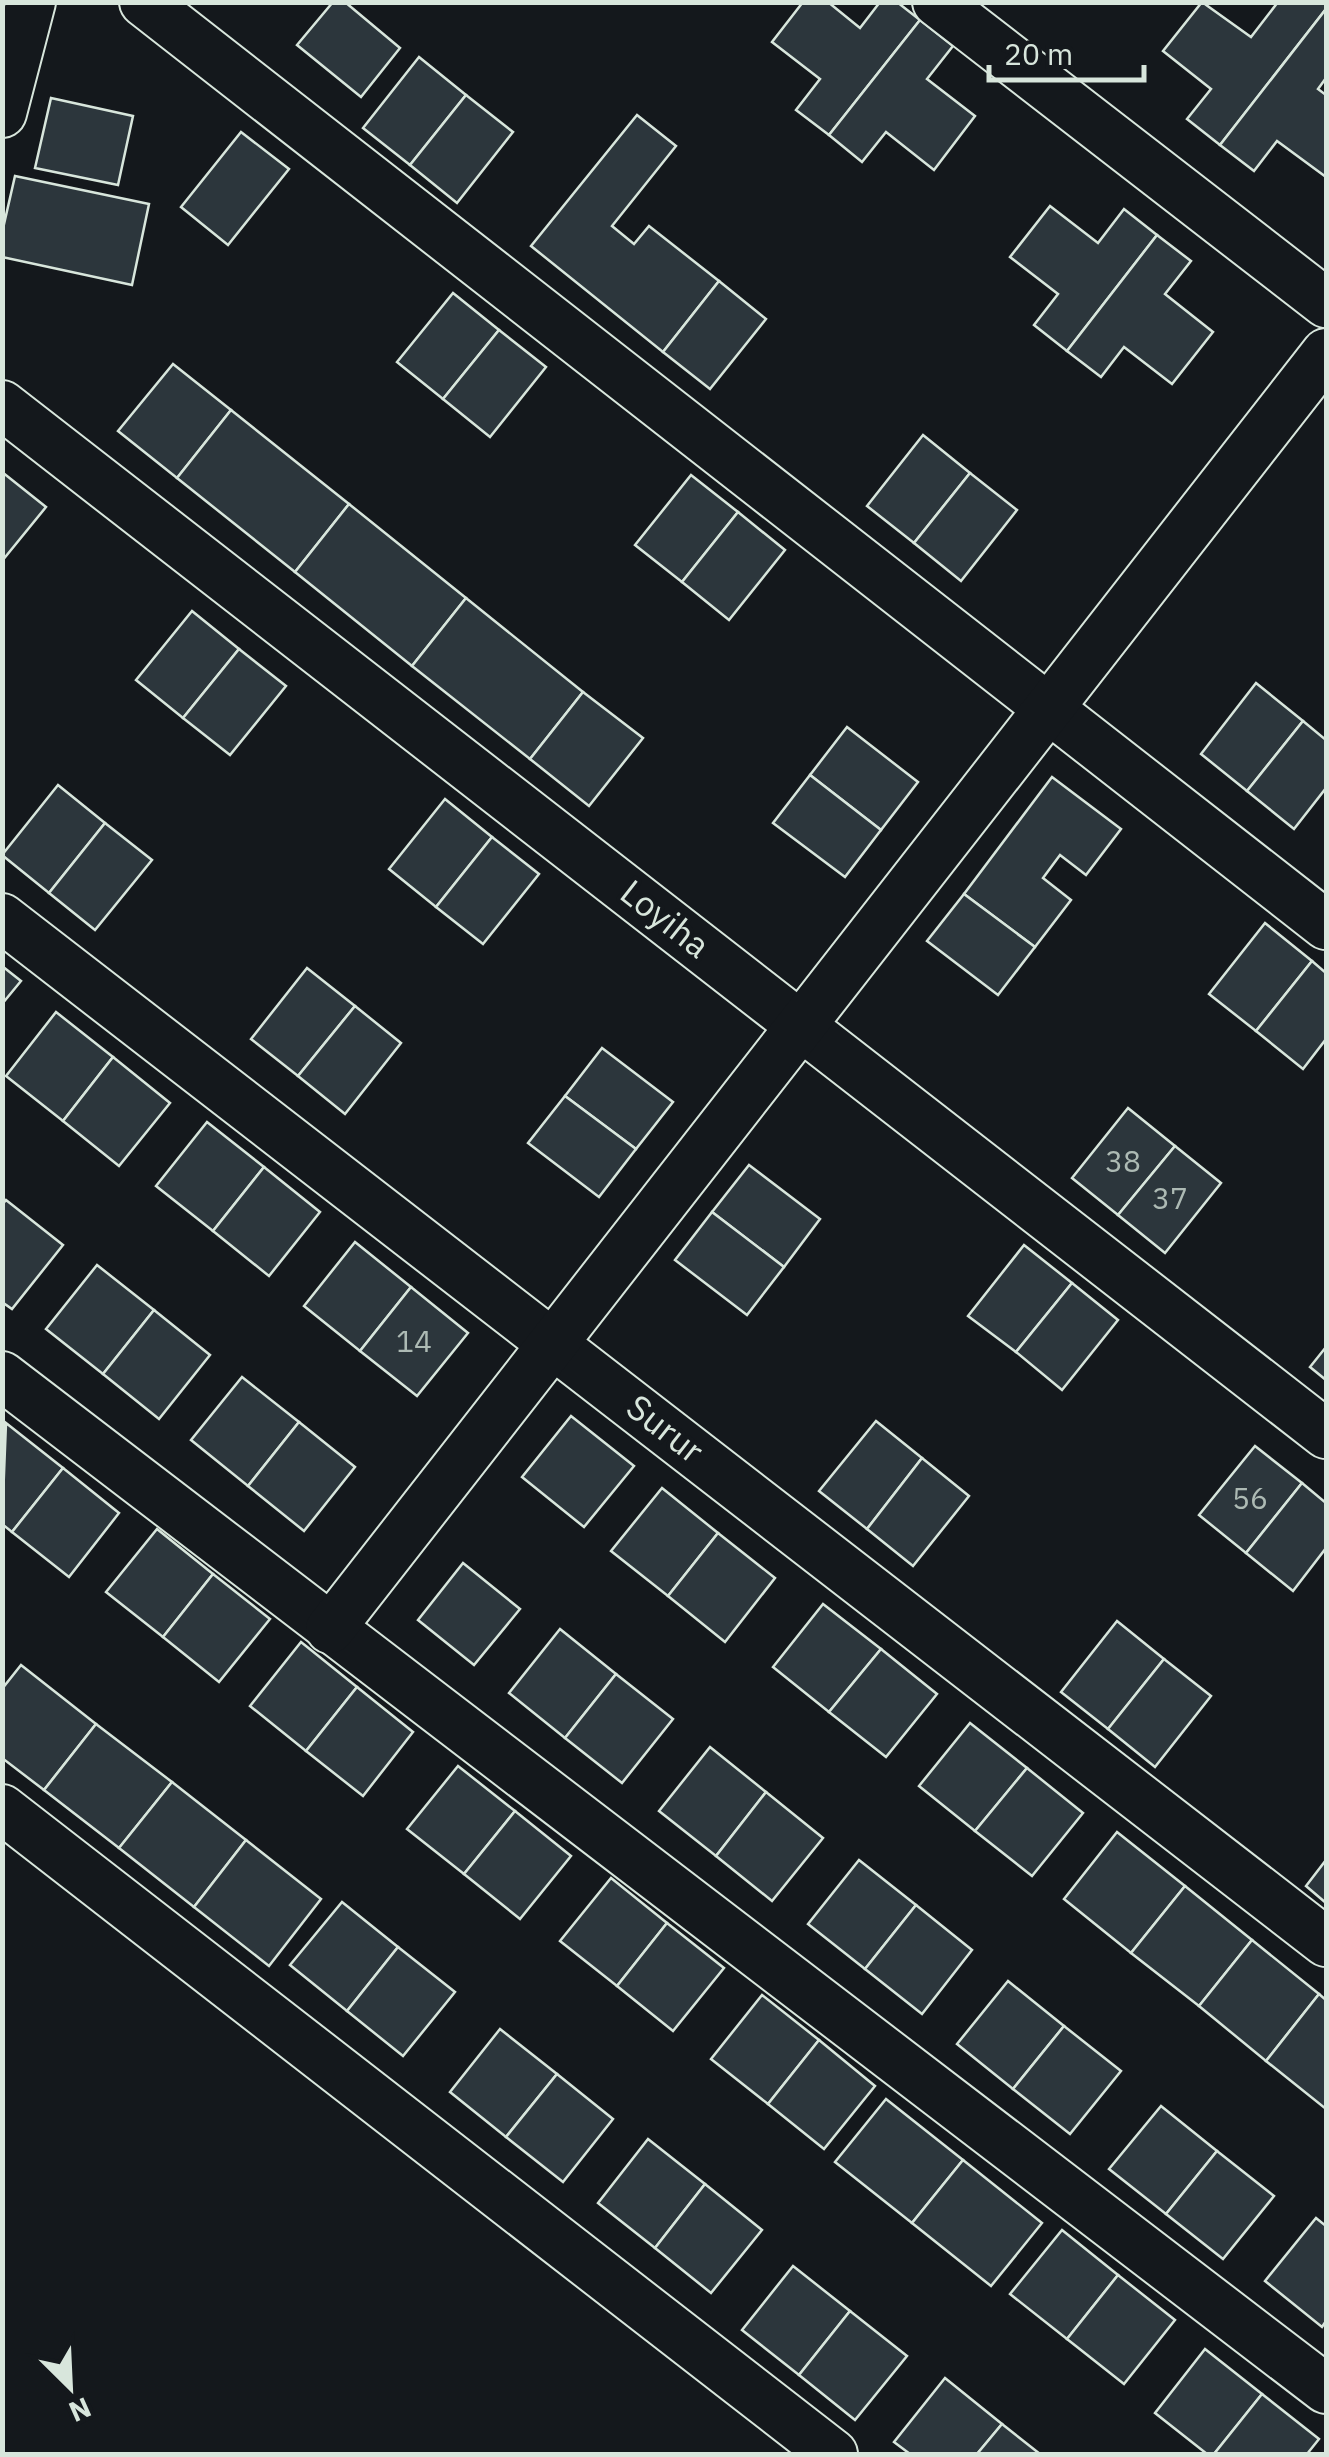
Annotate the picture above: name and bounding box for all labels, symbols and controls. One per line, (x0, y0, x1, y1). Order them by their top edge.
scale bar (989, 20, 1144, 82)
text: 20 m (1004, 34, 1073, 73)
street label: Loyiha (612, 869, 720, 968)
house number: 38 (1105, 1141, 1141, 1180)
house number: 37 (1152, 1178, 1188, 1217)
house number: 14 (396, 1321, 432, 1360)
street label: Surur (618, 1384, 714, 1473)
house number: 56 (1232, 1478, 1268, 1517)
north arrow (20, 2337, 120, 2437)
text: N (64, 2389, 97, 2431)

